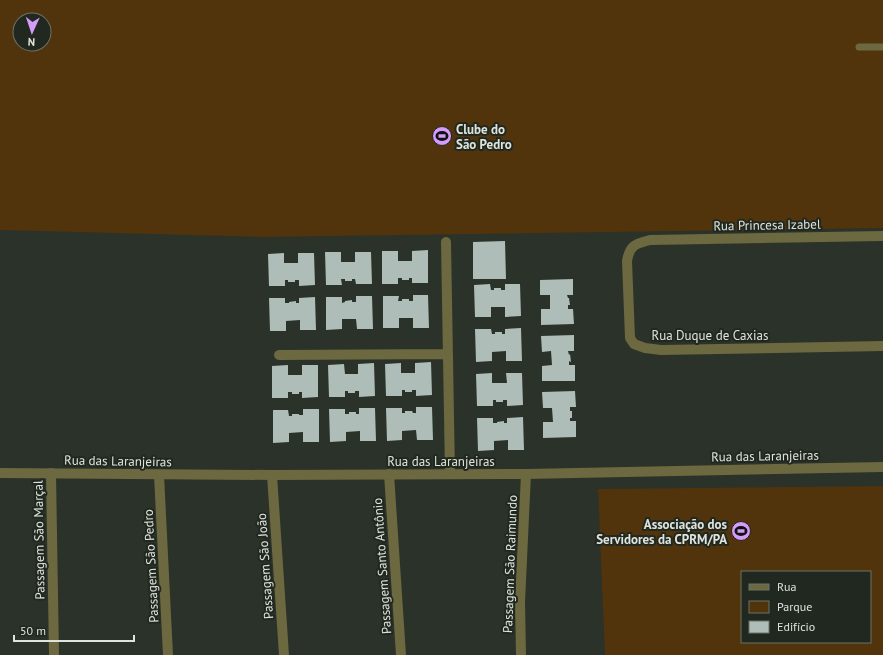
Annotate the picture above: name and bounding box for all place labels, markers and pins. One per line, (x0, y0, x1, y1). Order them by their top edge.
place label: Clube do São Pedro (456, 121, 512, 153)
sports icon: Clube do São Pedro (431, 125, 453, 147)
place label: Associação dos Servidores da CPRM/PA (596, 516, 728, 548)
sports icon: Associação dos Servidores da CPRM/PA (730, 520, 752, 542)

